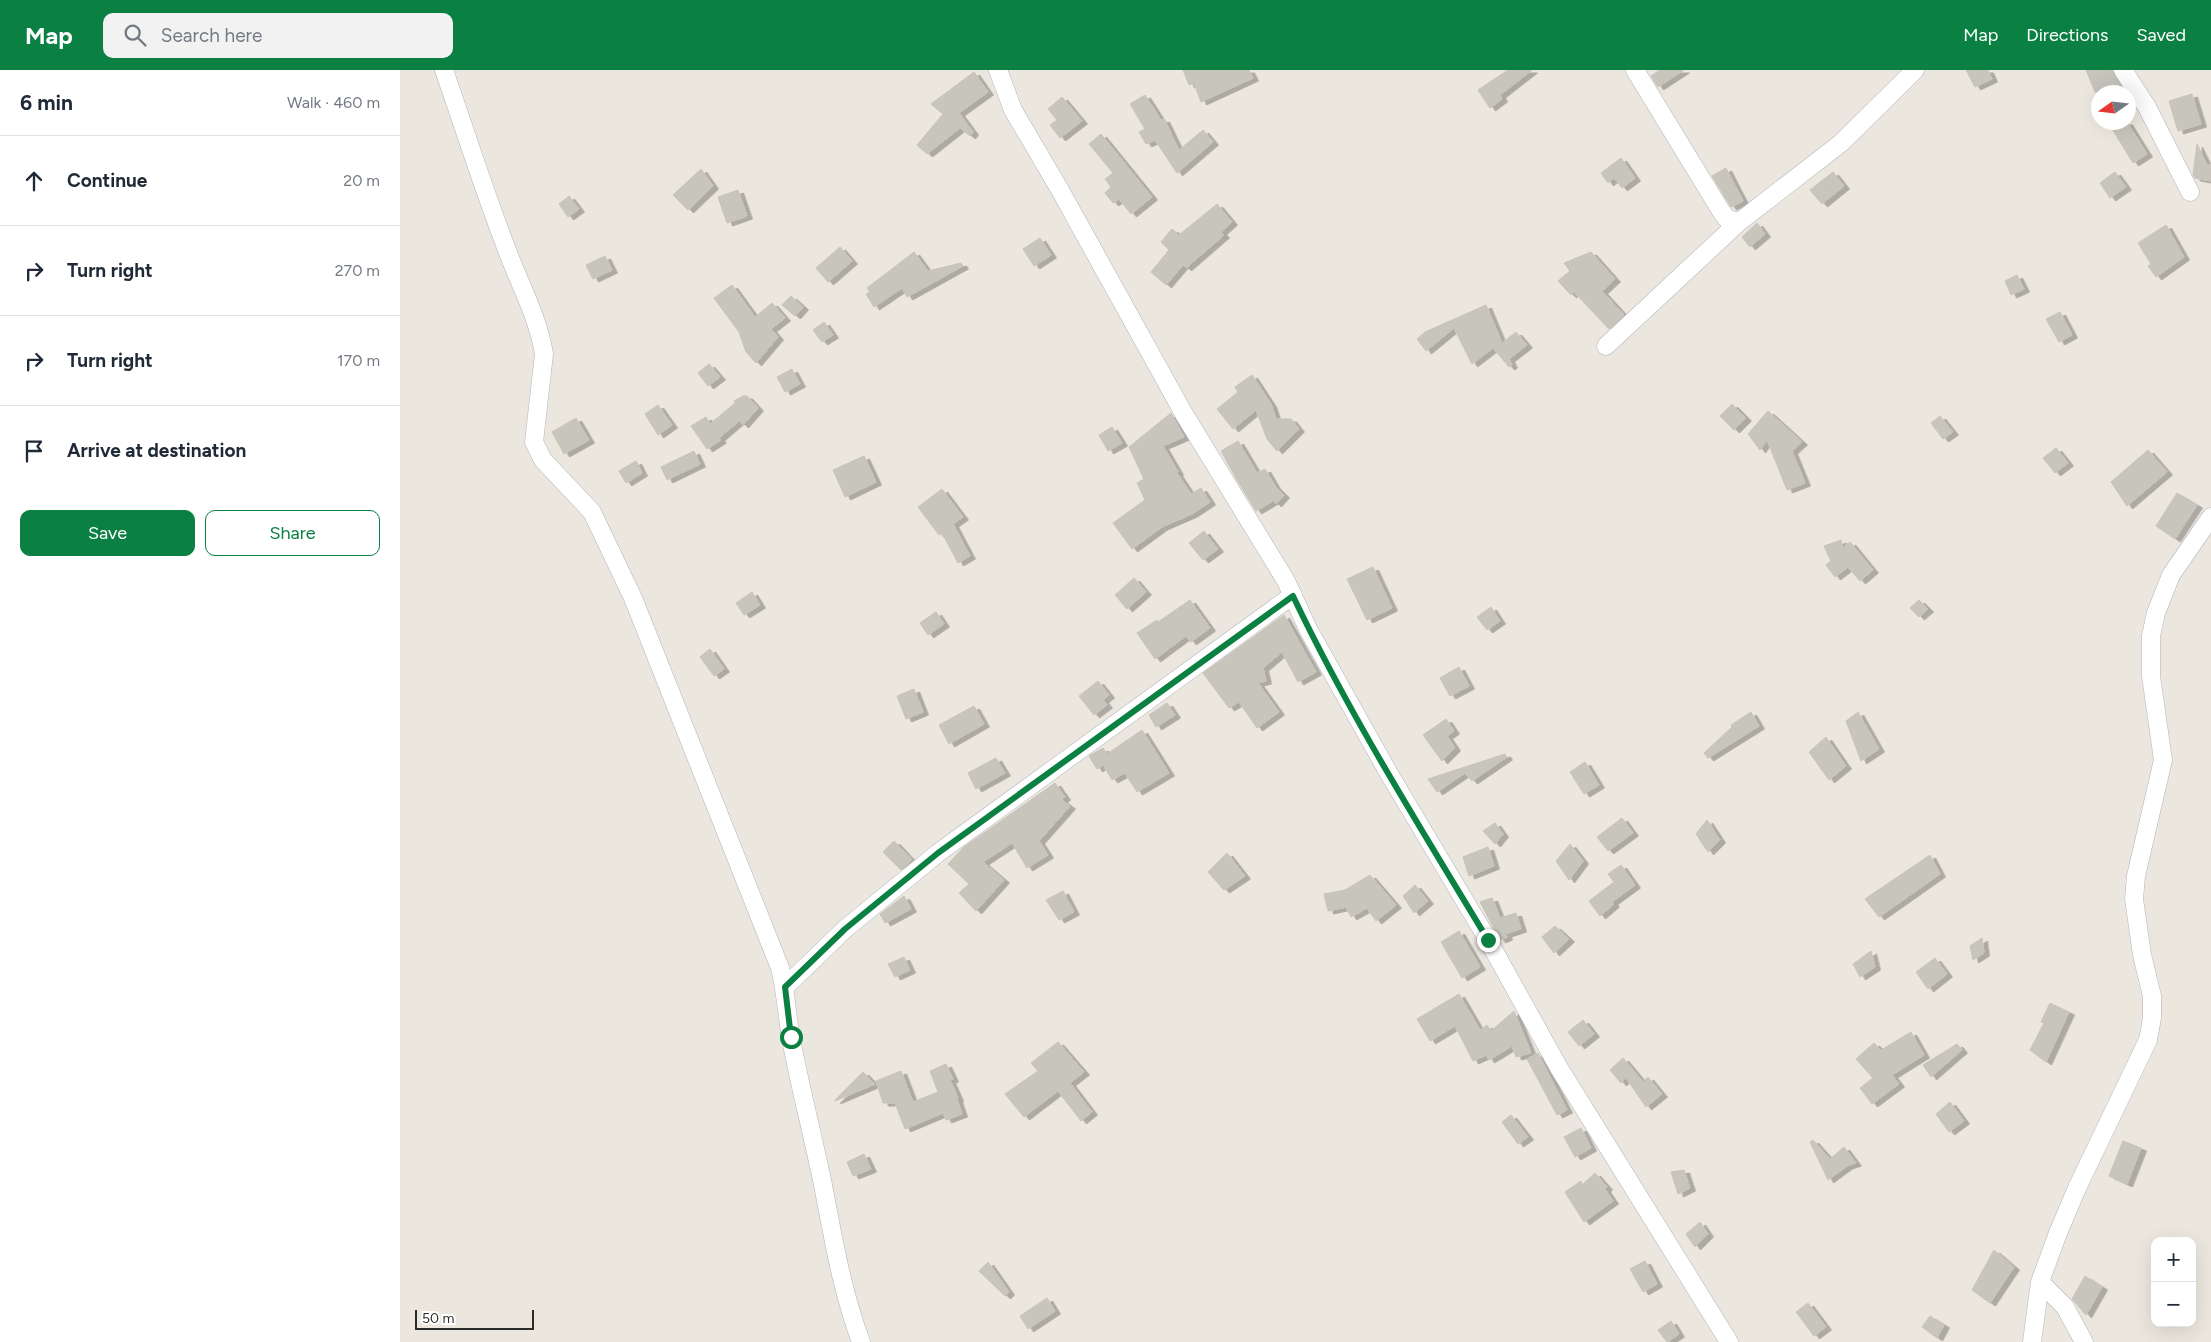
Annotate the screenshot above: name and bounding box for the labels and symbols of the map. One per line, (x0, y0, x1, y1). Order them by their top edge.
north arrow (2091, 85, 2136, 130)
route end (1477, 929, 1500, 952)
route start (780, 1026, 803, 1049)
scale bar (415, 1307, 534, 1330)

